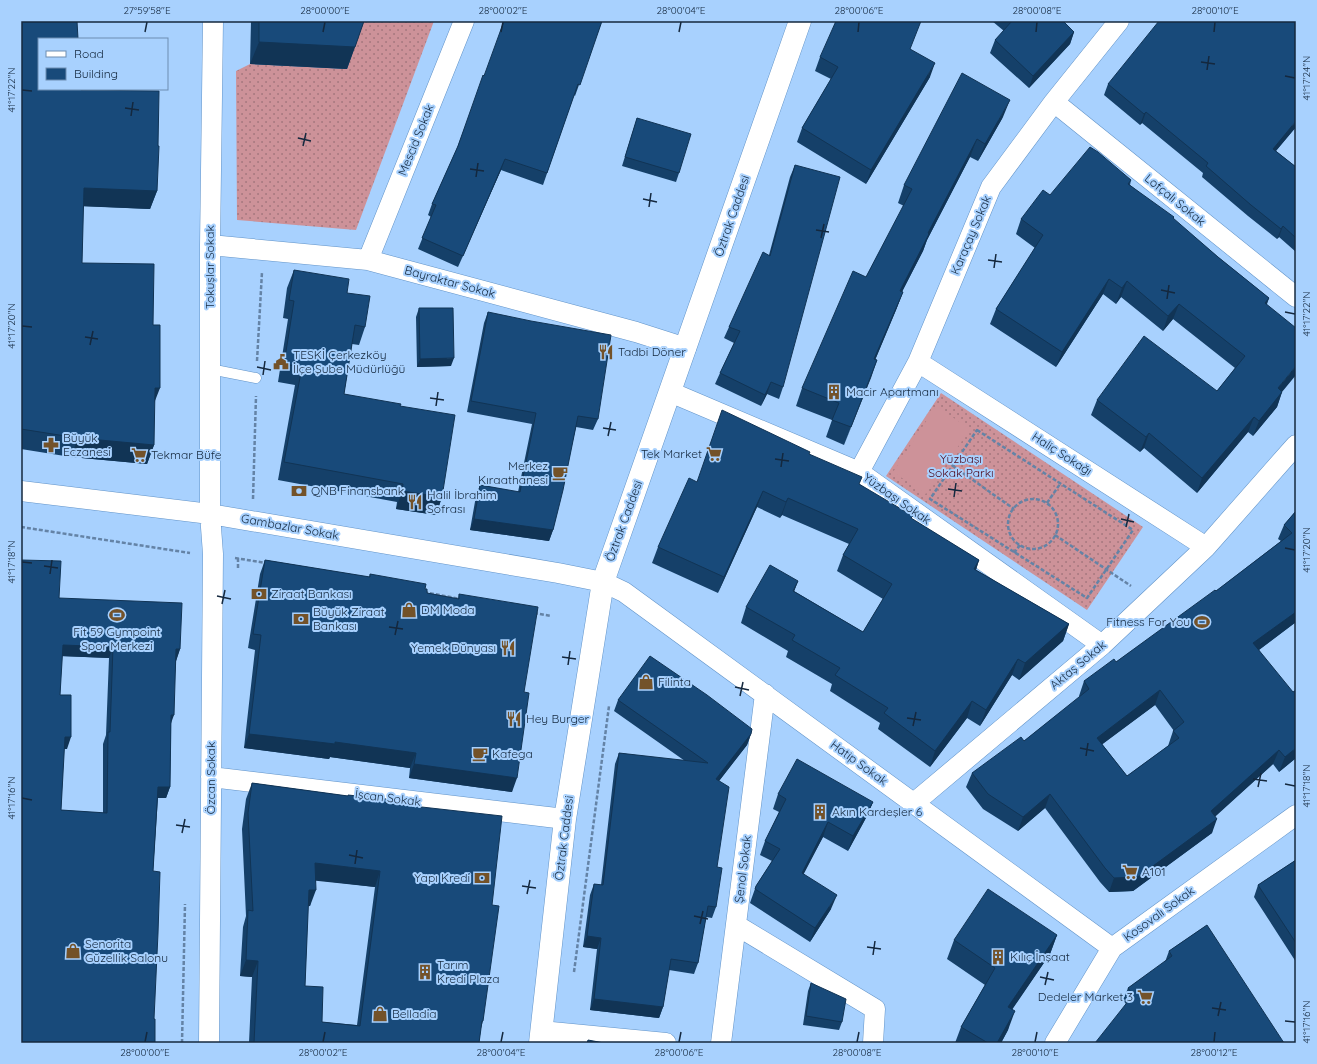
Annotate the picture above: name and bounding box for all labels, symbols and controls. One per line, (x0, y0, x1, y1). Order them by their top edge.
text: 27°59'58"E (123, 4, 171, 17)
text: 28°00'00"E (300, 4, 350, 17)
text: 28°00'02"E (478, 4, 528, 17)
text: 28°00'04"E (657, 4, 706, 17)
text: 28°00'06"E (835, 4, 884, 17)
text: 28°00'08"E (1013, 4, 1062, 17)
text: 28°00'10"E (1191, 4, 1239, 17)
legend (38, 38, 168, 90)
text: Road (74, 46, 104, 61)
text: 41°17'24"N (1300, 56, 1313, 100)
text: Building (74, 66, 118, 81)
text: 41°17'22"N (5, 67, 18, 113)
street label: Mescid Sokak (394, 102, 437, 178)
street label: Lofçalı Sokak (1142, 170, 1209, 229)
street label: Öztrak Caddesi (711, 173, 752, 259)
street label: Karaçay Sokak (947, 193, 994, 277)
street label: Tokuşlar Sokak (202, 225, 217, 309)
street label: Bayraktar Sokak (403, 262, 497, 301)
text: 41°17'22"N (1300, 291, 1313, 337)
text: 41°17'20"N (5, 303, 18, 349)
restaurant icon: Tadbi Döner (597, 343, 615, 361)
place label: Tadbi Döner (618, 344, 686, 359)
place label: TESKİ Çerkezköy İlçe Şube Müdürlüğü (293, 347, 405, 376)
public building icon: TESKİ Çerkezköy İlçe Şube Müdürlüğü (272, 353, 290, 371)
building icon: Macir Apartmanı (825, 383, 843, 401)
place label: Macir Apartmanı (846, 384, 939, 399)
street label: Haliç Sokağı (1029, 429, 1095, 479)
place label: Büyük Eczanesi (63, 430, 111, 459)
pharmacy icon: Büyük Eczanesi (42, 436, 60, 454)
supermarket icon: Tek Market (705, 445, 723, 463)
supermarket icon: Tekmar Büfe (130, 446, 148, 464)
place label: Tek Market (641, 446, 702, 461)
place label: Tekmar Büfe (151, 447, 222, 462)
park label: Yüzbaşı Sokak Parkı (928, 451, 994, 480)
place label: Merkez Kıraathanesi (478, 458, 548, 487)
cafe icon: Merkez Kıraathanesi (551, 464, 569, 482)
street label: Yüzbaşı Sokak (861, 470, 934, 527)
street label: Öztrak Caddesi (602, 478, 645, 563)
bank icon: QNB Finansbank (290, 482, 308, 500)
place label: QNB Finansbank (311, 483, 404, 498)
place label: Halil İbrahim Sofrası (427, 487, 497, 516)
restaurant icon: Halil İbrahim Sofrası (406, 493, 424, 511)
street label: Gambazlar Sokak (240, 511, 340, 542)
text: 41°17'20"N (1300, 527, 1313, 573)
text: 41°17'18"N (5, 540, 18, 584)
bank icon: Ziraat Bankası (250, 585, 268, 603)
place label: Ziraat Bankası (271, 586, 352, 601)
shop icon: DM Moda (400, 601, 418, 619)
place label: DM Moda (421, 602, 475, 617)
place label: Büyük Ziraat Bankası (313, 604, 385, 633)
sports icon: Fit 59 Gympoint Spor Merkezi (108, 606, 126, 624)
bank icon: Büyük Ziraat Bankası (292, 610, 310, 628)
sports icon: Fitness For You (1193, 613, 1211, 631)
place label: Fitness For You (1106, 614, 1190, 629)
place label: Fit 59 Gympoint Spor Merkezi (73, 624, 161, 653)
street label: Aktaş Sokak (1047, 637, 1109, 692)
restaurant icon: Yemek Dünyası (499, 639, 517, 657)
place label: Yemek Dünyası (411, 640, 496, 655)
shop icon: Filinta (637, 673, 655, 691)
place label: Filinta (658, 674, 691, 689)
restaurant icon: Hey Burger (505, 710, 523, 728)
place label: Hey Burger (526, 711, 590, 726)
street label: Hatip Sokak (828, 737, 891, 788)
street label: Özcan Sokak (203, 742, 218, 814)
cafe icon: Kafega (471, 745, 489, 763)
place label: Kafega (492, 746, 533, 761)
text: 41°17'18"N (1300, 764, 1313, 808)
text: 41°17'16"N (5, 776, 18, 820)
street label: İşcan Sokak (354, 786, 422, 809)
street label: Öztrak Caddesi (551, 795, 576, 881)
building icon: Akın Kardeşler 6 (811, 803, 829, 821)
place label: Akın Kardeşler 6 (832, 804, 923, 819)
street label: Şenol Sokak (731, 834, 754, 904)
supermarket icon: A101 (1121, 863, 1139, 881)
place label: A101 (1142, 864, 1166, 879)
bank icon: Yapı Kredi (473, 869, 491, 887)
place label: Yapı Kredi (414, 870, 470, 885)
street label: Kosovalı Sokak (1120, 883, 1197, 944)
place label: Senorita Güzellik Salonu (85, 936, 168, 965)
shop icon: Senorita Güzellik Salonu (64, 942, 82, 960)
building icon: Kılıç İnşaat (989, 948, 1007, 966)
place label: Kılıç İnşaat (1010, 949, 1070, 964)
place label: Tarım Kredi Plaza (437, 957, 499, 986)
building icon: Tarım Kredi Plaza (416, 963, 434, 981)
supermarket icon: Dedeler Market 3 (1136, 988, 1154, 1006)
place label: Dedeler Market 3 (1038, 989, 1133, 1004)
text: 41°17'16"N (1300, 1000, 1313, 1044)
shop icon: Belladia (371, 1005, 389, 1023)
place label: Belladia (392, 1006, 436, 1021)
text: 28°00'00"E (120, 1046, 170, 1059)
text: 28°00'02"E (298, 1046, 348, 1059)
text: 28°00'04"E (477, 1046, 526, 1059)
text: 28°00'06"E (655, 1046, 704, 1059)
text: 28°00'08"E (833, 1046, 882, 1059)
text: 28°00'10"E (1011, 1046, 1059, 1059)
text: 28°00'12"E (1191, 1046, 1238, 1059)

